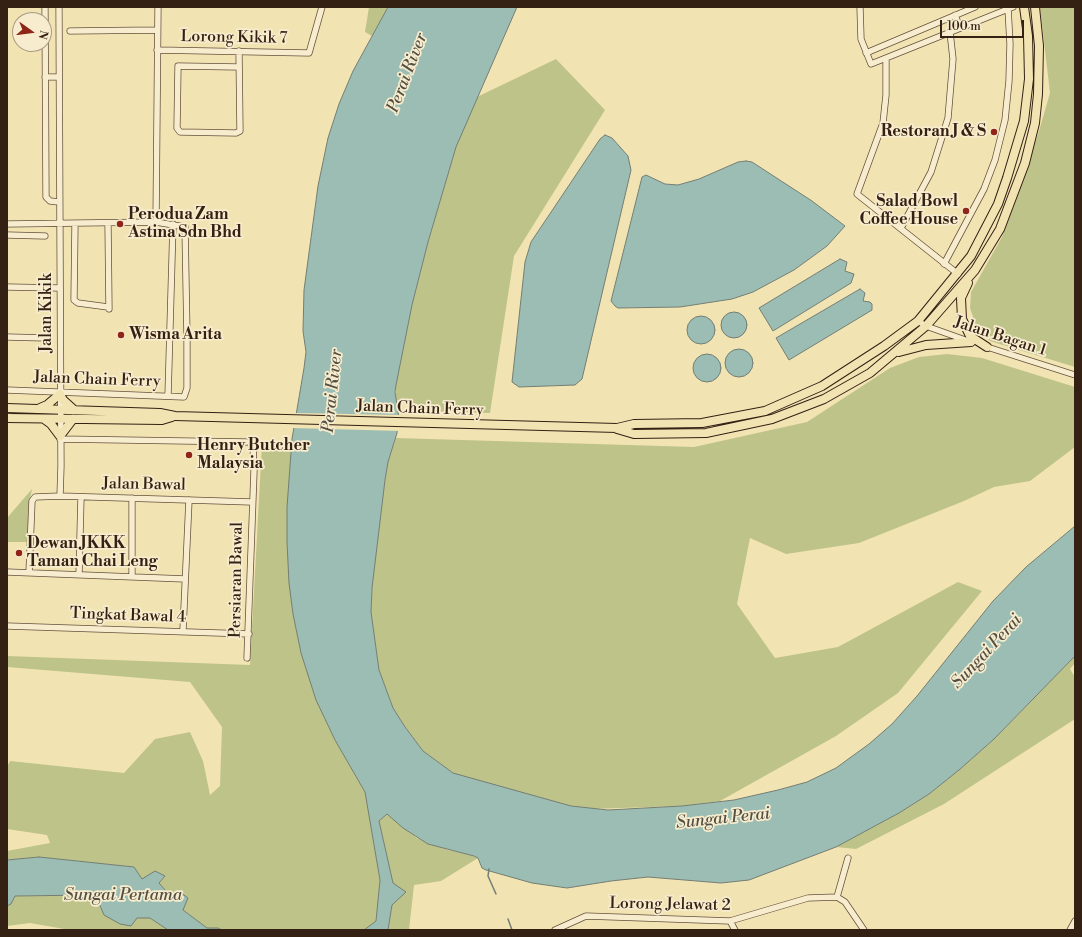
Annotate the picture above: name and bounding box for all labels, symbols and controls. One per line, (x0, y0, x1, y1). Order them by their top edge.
north arrow (12, 12, 52, 52)
scale bar (942, 12, 1026, 38)
text: 100 m (947, 19, 981, 34)
street label: Lorong Kikik 7 (180, 27, 288, 49)
text: N (35, 29, 51, 41)
water label: Perai River (384, 30, 432, 116)
place label: Restoran J & S (881, 122, 986, 142)
marker: Restoran J & S (989, 127, 999, 137)
place label: Salad Bowl Coffee House (859, 192, 958, 230)
place label: Perodua Zam Astina Sdn Bhd (128, 205, 242, 243)
marker: Salad Bowl Coffee House (961, 206, 971, 216)
marker: Perodua Zam Astina Sdn Bhd (115, 219, 125, 229)
street label: Jalan Kikik (37, 273, 57, 353)
street label: Jalan Bagan 1 (951, 313, 1049, 361)
place label: Wisma Arita (129, 325, 222, 345)
marker: Wisma Arita (116, 330, 126, 340)
water label: Perai River (318, 348, 348, 434)
street label: Jalan Chain Ferry (33, 368, 161, 392)
street label: Jalan Chain Ferry (356, 397, 484, 421)
place label: Henry Butcher Malaysia (197, 436, 310, 474)
marker: Henry Butcher Malaysia (184, 450, 194, 460)
street label: Jalan Bawal (102, 475, 186, 495)
street label: Persiaran Bawal (226, 522, 248, 638)
place label: Dewan JKKK Taman Chai Leng (27, 534, 158, 572)
marker: Dewan JKKK Taman Chai Leng (14, 548, 24, 558)
street label: Tingkat Bawal 4 (70, 604, 186, 628)
water label: Sungai Perai (947, 610, 1027, 694)
water label: Sungai Perai (675, 804, 771, 834)
water label: Sungai Pertama (64, 886, 182, 906)
street label: Lorong Jelawat 2 (609, 894, 731, 916)

